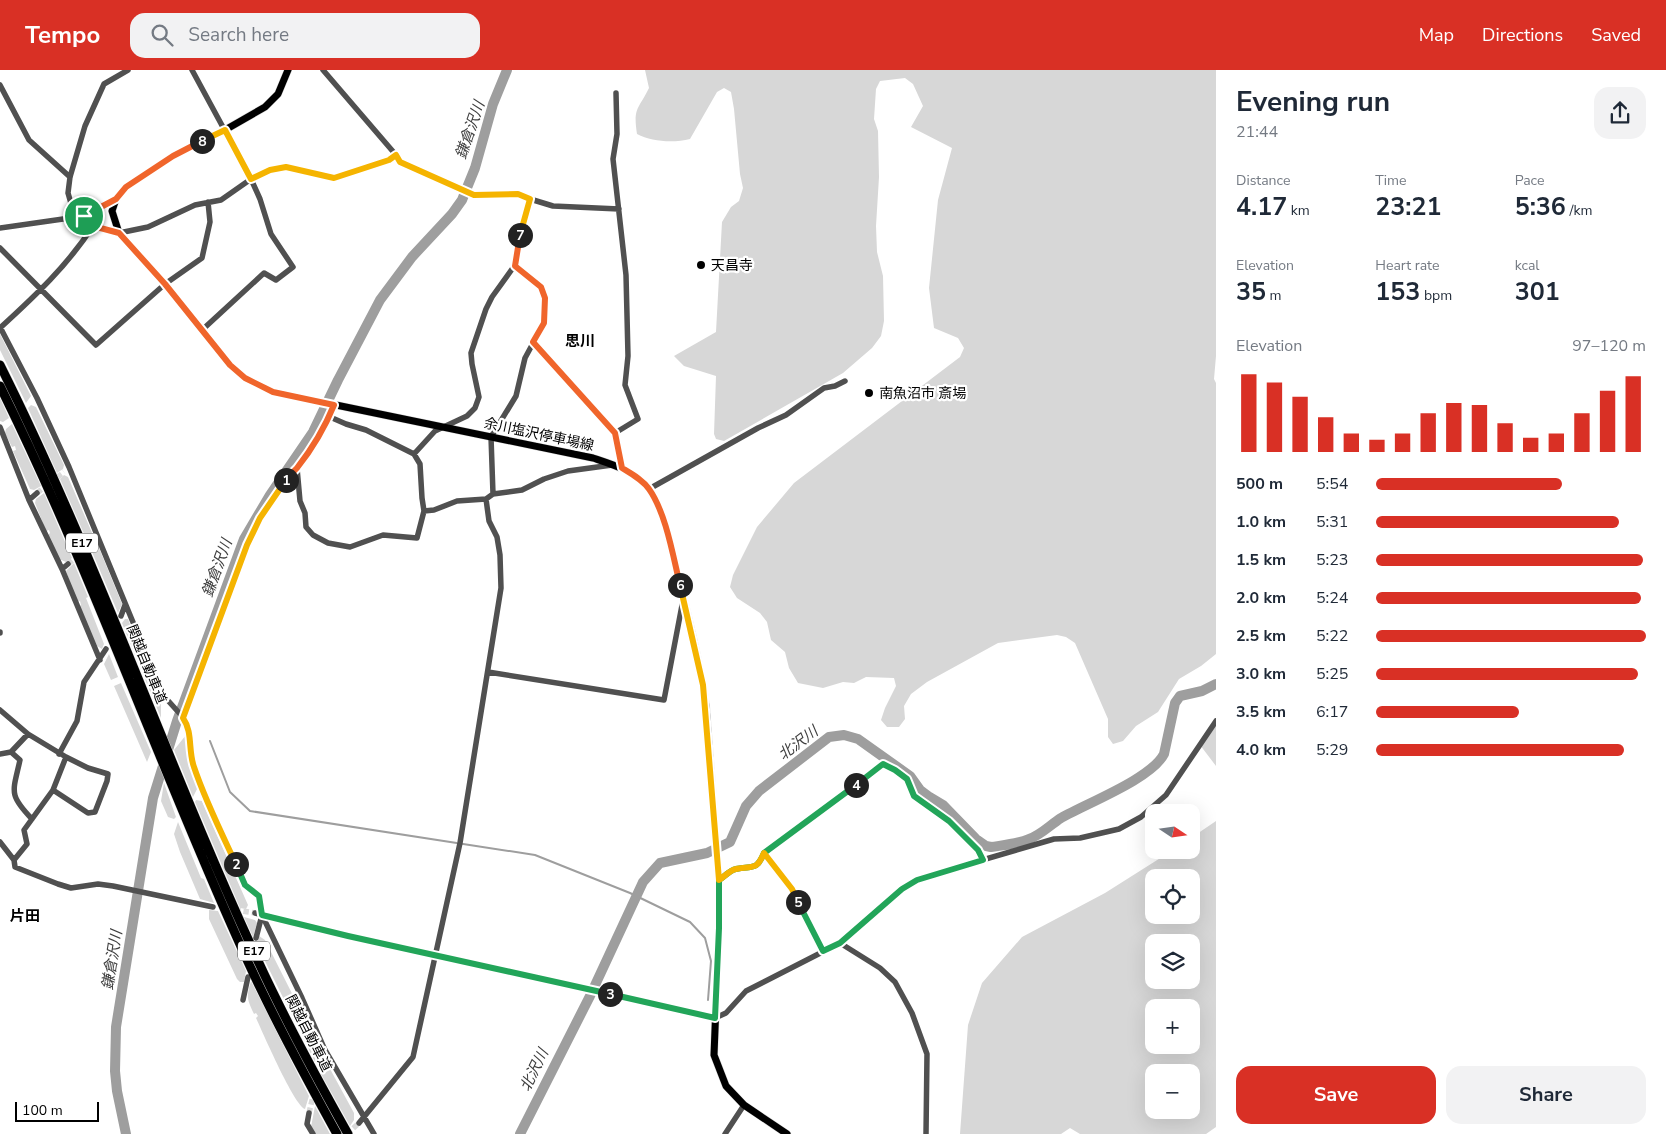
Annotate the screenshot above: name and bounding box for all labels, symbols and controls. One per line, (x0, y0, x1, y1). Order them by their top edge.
search box (130, 13, 480, 58)
text: Tempo (25, 19, 100, 51)
icon: search (148, 21, 176, 49)
text: Search here (188, 22, 289, 48)
text: Map (1419, 23, 1454, 47)
text: Directions (1482, 23, 1563, 47)
text: Saved (1591, 23, 1641, 47)
text: Evening run (1236, 83, 1390, 121)
button: share (1594, 87, 1646, 139)
water label: 鎌倉沢川 (451, 96, 490, 162)
text: 21:44 (1236, 121, 1278, 143)
pin: 8 (190, 128, 214, 154)
text: 8 (198, 132, 207, 151)
text: Distance (1236, 171, 1290, 190)
text: Time (1375, 171, 1406, 190)
text: Pace (1515, 171, 1544, 190)
text: 4.17 (1236, 190, 1287, 224)
text: 23:21 (1375, 190, 1442, 224)
text: 5:36 (1515, 190, 1566, 224)
pin (63, 195, 105, 237)
text: km (1287, 201, 1310, 220)
text: /km (1566, 201, 1592, 220)
icon: arrive (70, 202, 98, 230)
pin: 7 (508, 222, 532, 248)
text: 7 (516, 226, 525, 245)
place label: 天昌寺 (711, 256, 753, 275)
text: Elevation (1236, 256, 1294, 275)
text: Heart rate (1375, 256, 1439, 275)
text: kcal (1515, 256, 1539, 275)
marker: 天昌寺 (695, 259, 707, 271)
text: 35 (1236, 275, 1266, 309)
text: 153 (1375, 275, 1420, 309)
text: 301 (1515, 275, 1560, 309)
text: m (1266, 286, 1282, 305)
text: bpm (1420, 286, 1452, 305)
district label: 思川 (565, 331, 595, 351)
text: Elevation (1236, 335, 1302, 357)
text: 97–120 m (1572, 335, 1646, 357)
place label: 南魚沼市 斎場 (879, 384, 967, 403)
marker: 南魚沼市 斎場 (863, 387, 875, 399)
street label: 余川塩沢停車場線 (482, 414, 596, 455)
pin: 1 (274, 468, 298, 492)
text: 1 (282, 471, 291, 490)
text: 500 m (1236, 473, 1283, 495)
text: 5:54 (1316, 473, 1348, 495)
text: 1.0 km (1236, 511, 1286, 533)
text: 5:31 (1316, 511, 1348, 533)
road number: E17 (66, 533, 98, 552)
water label: 鎌倉沢川 (197, 535, 237, 600)
text: 1.5 km (1236, 549, 1286, 571)
text: 5:23 (1316, 549, 1348, 571)
pin: 6 (668, 572, 692, 598)
text: 6 (676, 576, 685, 595)
text: 2.0 km (1236, 587, 1286, 609)
text: 5:24 (1316, 587, 1348, 609)
street label: 関越自動車道 (122, 622, 171, 707)
text: 2.5 km (1236, 625, 1286, 647)
text: 5:22 (1316, 625, 1348, 647)
text: 3.0 km (1236, 663, 1286, 685)
text: 5:25 (1316, 663, 1348, 685)
text: 3.5 km (1236, 701, 1286, 723)
text: 6:17 (1316, 701, 1348, 723)
water label: 北沢川 (774, 720, 824, 765)
text: 4.0 km (1236, 739, 1286, 761)
text: 5:29 (1316, 739, 1348, 761)
pin: 4 (844, 772, 868, 798)
text: 4 (852, 776, 861, 795)
north arrow (1145, 804, 1200, 859)
map controls (1145, 804, 1200, 1119)
pin: 2 (224, 852, 248, 876)
text: 2 (232, 855, 241, 874)
button: locate (1145, 869, 1200, 924)
pin: 5 (786, 890, 810, 914)
text: 5 (794, 893, 803, 912)
district label: 片田 (10, 906, 40, 926)
water label: 鎌倉沢川 (97, 927, 127, 991)
button: layers (1145, 934, 1200, 989)
road number: E17 (238, 941, 270, 960)
pin: 3 (598, 982, 622, 1006)
text: 3 (606, 985, 615, 1004)
street label: 関越自動車道 (281, 991, 336, 1075)
button: + (1145, 999, 1200, 1054)
water label: 北沢川 (515, 1044, 554, 1095)
button: − (1145, 1064, 1200, 1119)
button: Save (1236, 1066, 1436, 1124)
button: Share (1446, 1066, 1646, 1124)
scale bar (15, 1099, 99, 1122)
text: 100 m (22, 1101, 63, 1120)

